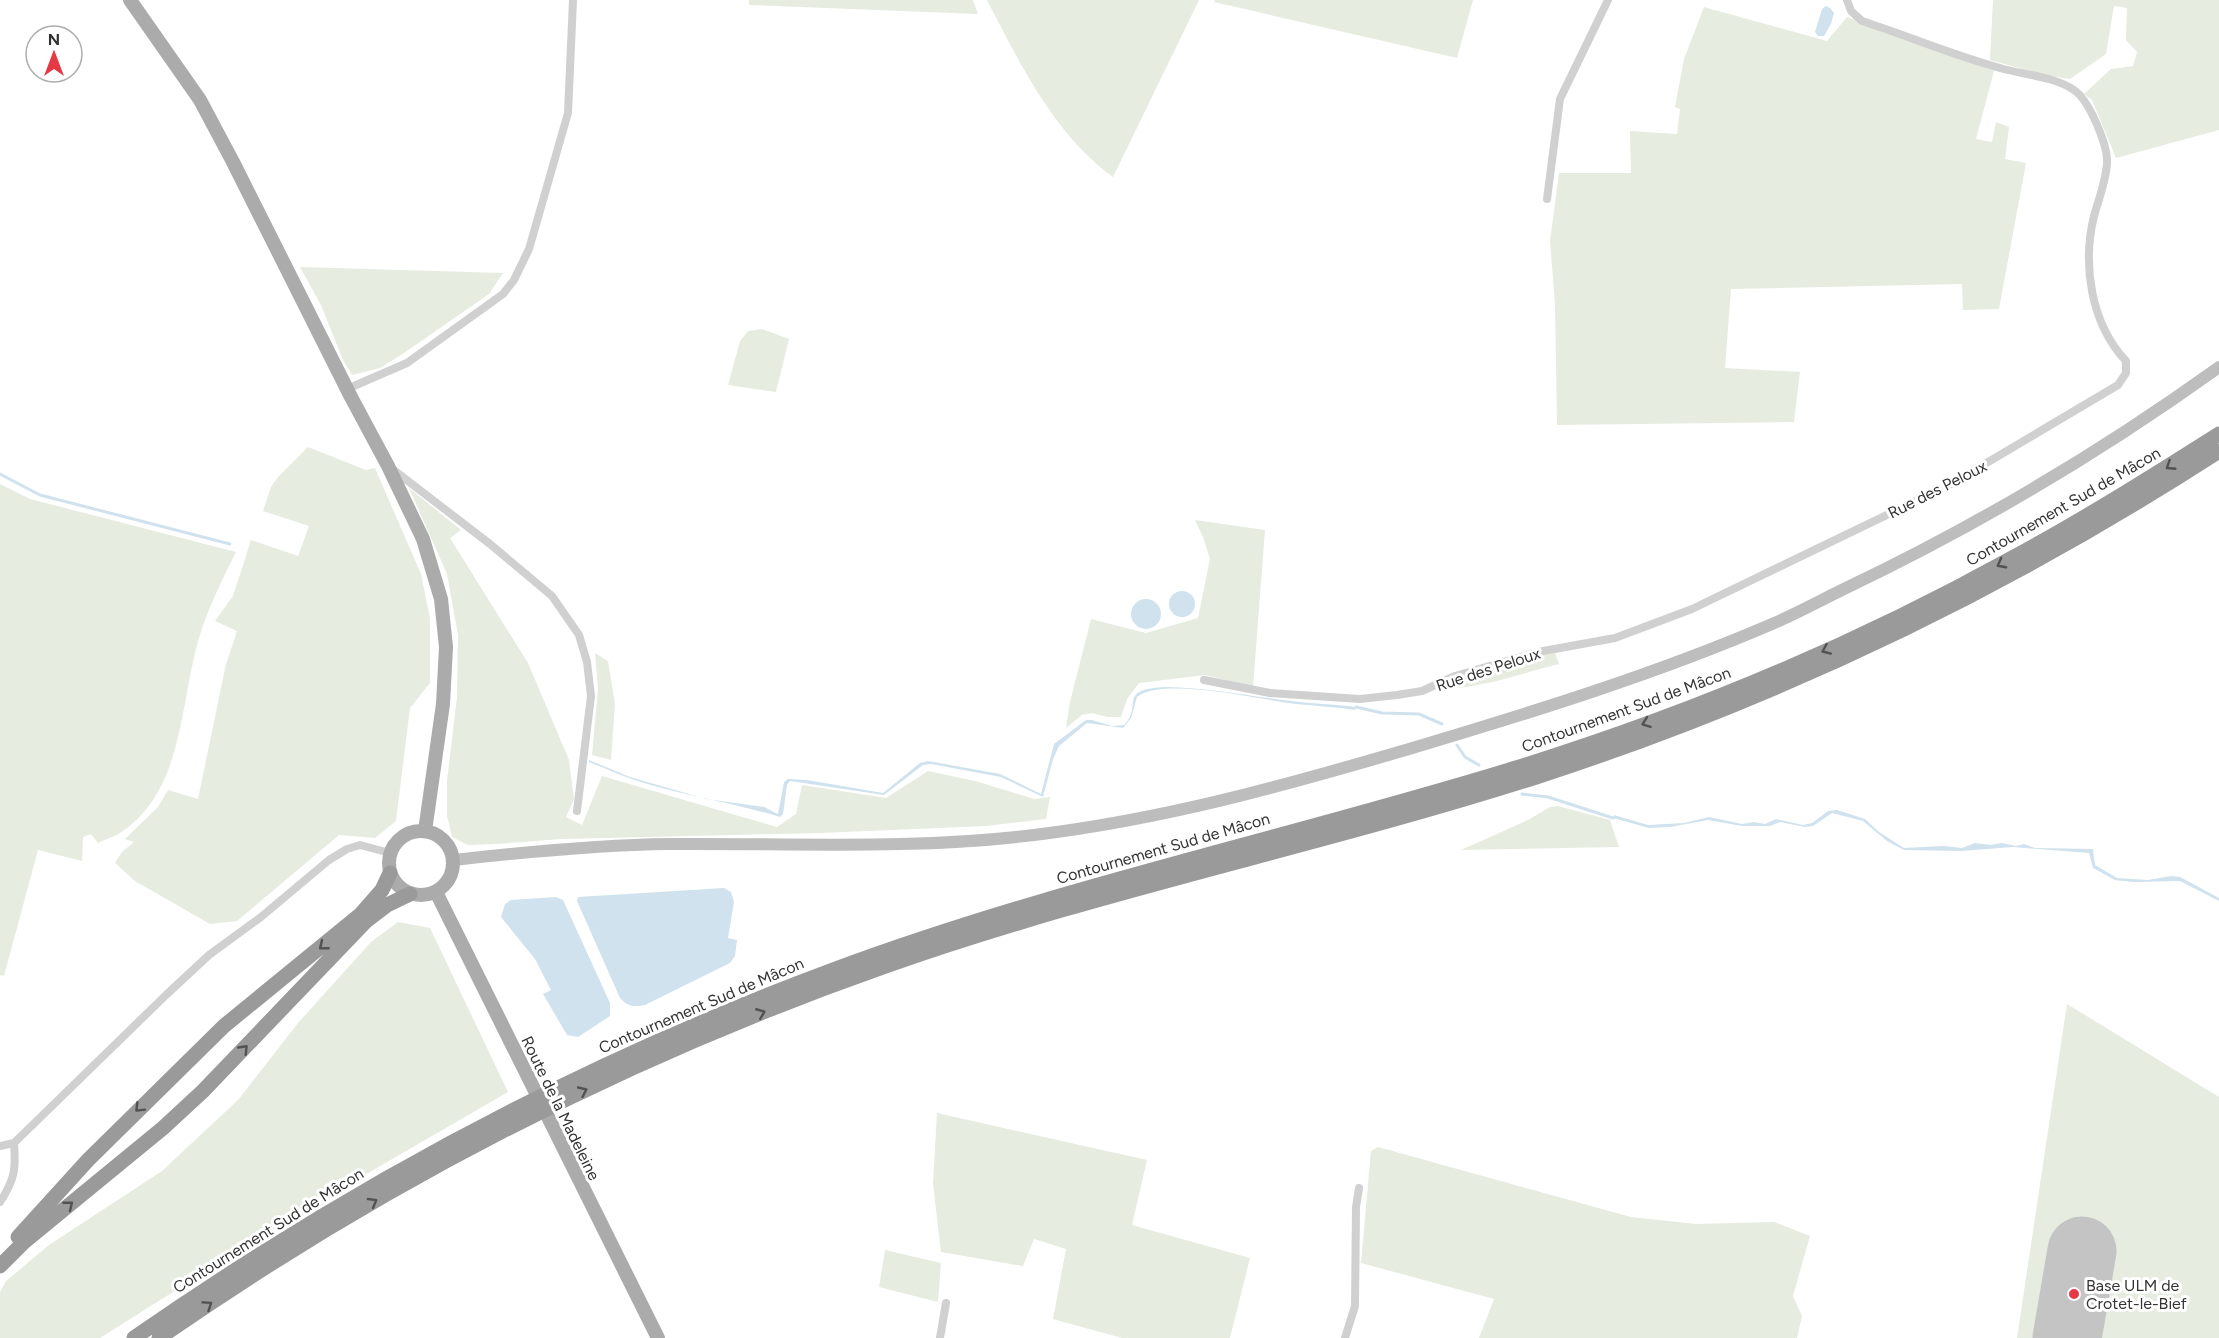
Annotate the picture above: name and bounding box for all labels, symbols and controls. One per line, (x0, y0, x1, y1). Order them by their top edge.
north arrow (24, 24, 84, 84)
text: N (48, 30, 60, 49)
street label: Contournement Sud de Mâcon (1963, 443, 2164, 570)
street label: Rue des Peloux (1885, 456, 1990, 523)
one-way arrow (2166, 458, 2176, 470)
one-way arrow (1997, 557, 2008, 568)
one-way arrow (1822, 643, 1833, 655)
street label: Rue des Peloux (1434, 644, 1543, 695)
street label: Contournement Sud de Mâcon (1519, 663, 1733, 756)
one-way arrow (1641, 716, 1652, 729)
street label: Contournement Sud de Mâcon (1054, 809, 1272, 888)
one-way arrow (318, 938, 329, 949)
street label: Contournement Sud de Mâcon (596, 954, 807, 1057)
one-way arrow (755, 1008, 766, 1020)
street label: Route de la Madeleine (517, 1033, 604, 1184)
one-way arrow (237, 1046, 248, 1057)
one-way arrow (576, 1087, 587, 1099)
one-way arrow (135, 1101, 146, 1112)
street label: Contournement Sud de Mâcon (170, 1164, 367, 1297)
one-way arrow (367, 1198, 378, 1210)
one-way arrow (62, 1201, 73, 1212)
place label: Base ULM de Crotet-le-Bief (2086, 1276, 2187, 1313)
marker: Base ULM de Crotet-le-Bief (2067, 1287, 2081, 1301)
one-way arrow (201, 1301, 212, 1312)

